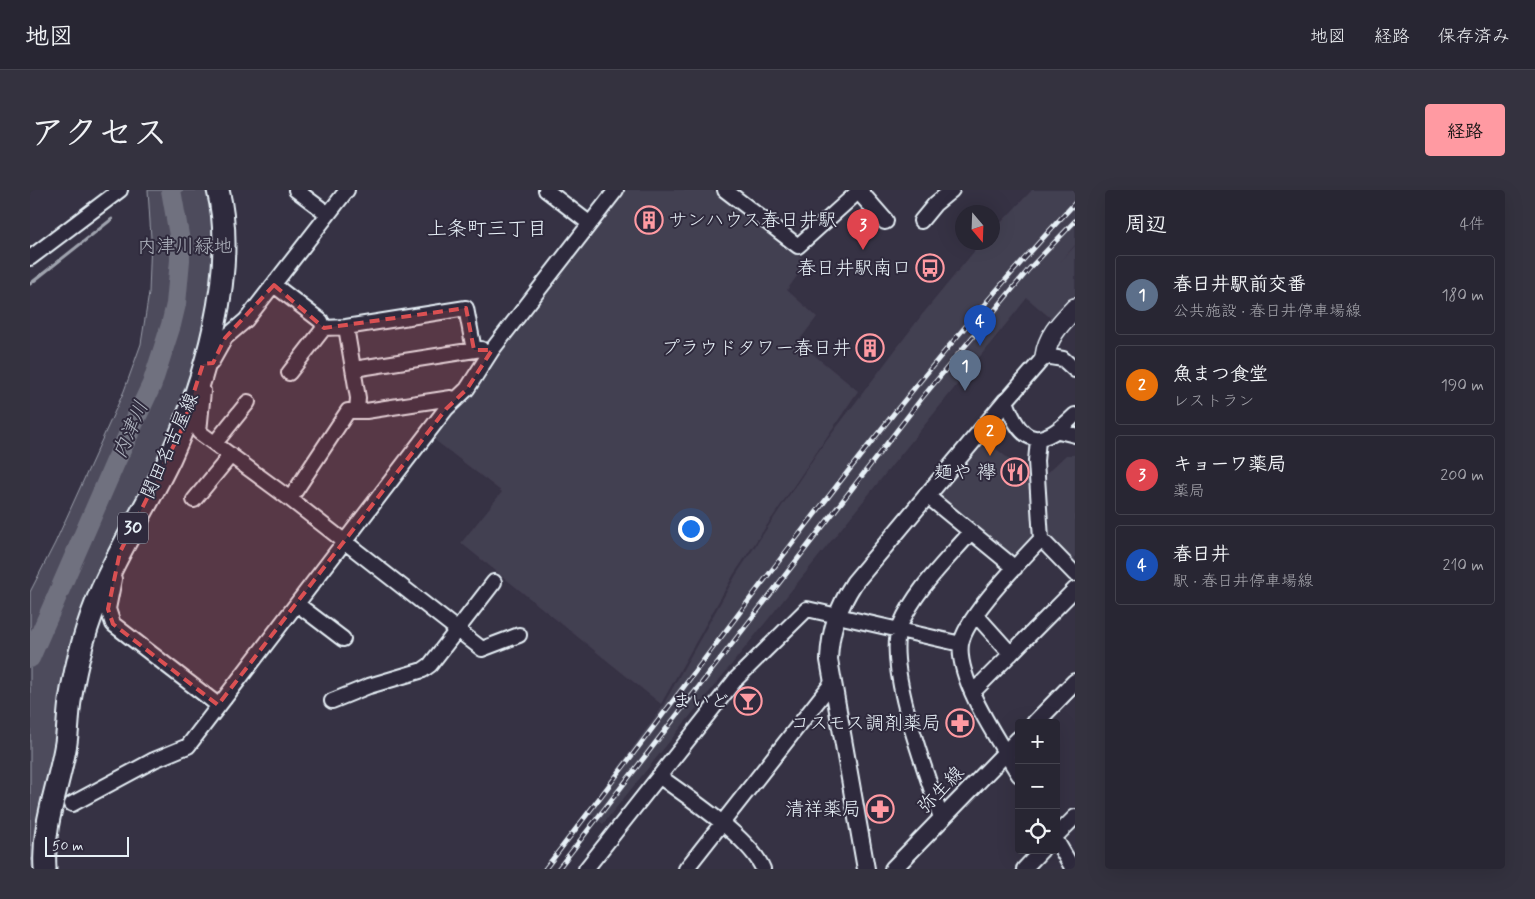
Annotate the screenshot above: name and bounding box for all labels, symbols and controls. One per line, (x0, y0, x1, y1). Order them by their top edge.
text: 地図 (25, 22, 73, 53)
text: 地図 (1310, 25, 1346, 49)
text: 経路 (1374, 25, 1410, 49)
text: 保存済み (1438, 25, 1510, 49)
button: 経路 (1425, 104, 1505, 156)
text: アクセス (30, 111, 168, 157)
building icon: サンハウス春日井駅 (634, 205, 664, 235)
north arrow (955, 205, 1000, 250)
place label: サンハウス春日井駅 (668, 208, 837, 233)
pin: 3 (847, 209, 879, 250)
text: 周辺 (1125, 211, 1167, 239)
text: 4件 (1460, 214, 1485, 235)
district label: 上条町三丁目 (427, 216, 547, 243)
park label: 内津川緑地 (137, 234, 233, 259)
bus stop icon: 春日井駅南口 (915, 253, 945, 283)
place label: 春日井駅南口 (797, 256, 911, 281)
text: 春日井駅前交番 (1173, 272, 1306, 297)
text: 1 (1138, 285, 1146, 306)
text: 180 m (1441, 285, 1484, 306)
text: 公共施設 · 春日井停車場線 (1173, 301, 1361, 322)
pin: 4 (964, 305, 996, 346)
building icon: プラウドタワー春日井 (855, 333, 885, 363)
place label: プラウドタワー春日井 (661, 336, 851, 361)
pin: 1 (949, 350, 981, 391)
text: 魚まつ食堂 (1173, 362, 1268, 387)
text: 2 (1138, 375, 1146, 396)
text: 190 m (1441, 375, 1484, 396)
street label: 関田名古屋線 (135, 389, 205, 503)
text: レストラン (1173, 391, 1254, 412)
water label: 内津川 (106, 397, 156, 463)
pin: 2 (974, 415, 1006, 456)
text: キョーワ薬局 (1173, 452, 1286, 477)
restaurant icon: 麺や 襷 (1000, 457, 1030, 487)
place label: 麺や 襷 (934, 460, 996, 485)
text: 3 (1138, 465, 1146, 486)
text: 200 m (1440, 465, 1484, 486)
text: 薬局 (1173, 481, 1205, 502)
road number: 30 (118, 512, 148, 543)
your location (678, 516, 704, 542)
text: 春日井 (1173, 542, 1230, 567)
text: 4 (1137, 555, 1147, 576)
text: 210 m (1443, 555, 1484, 576)
text: 駅 · 春日井停車場線 (1173, 571, 1313, 592)
bar icon: まいど (733, 686, 763, 716)
place label: まいど (672, 689, 729, 714)
pharmacy icon: コスモス調剤薬局 (945, 708, 975, 738)
place label: コスモス調剤薬局 (790, 711, 941, 736)
map controls (1015, 719, 1060, 854)
button: + (1015, 719, 1060, 764)
street label: 弥生線 (912, 761, 970, 819)
button: − (1015, 764, 1060, 809)
pharmacy icon: 清祥薬局 (865, 794, 895, 824)
place label: 清祥薬局 (785, 797, 861, 822)
button: locate (1015, 809, 1060, 854)
scale bar (45, 834, 129, 857)
text: 50 m (52, 837, 83, 855)

